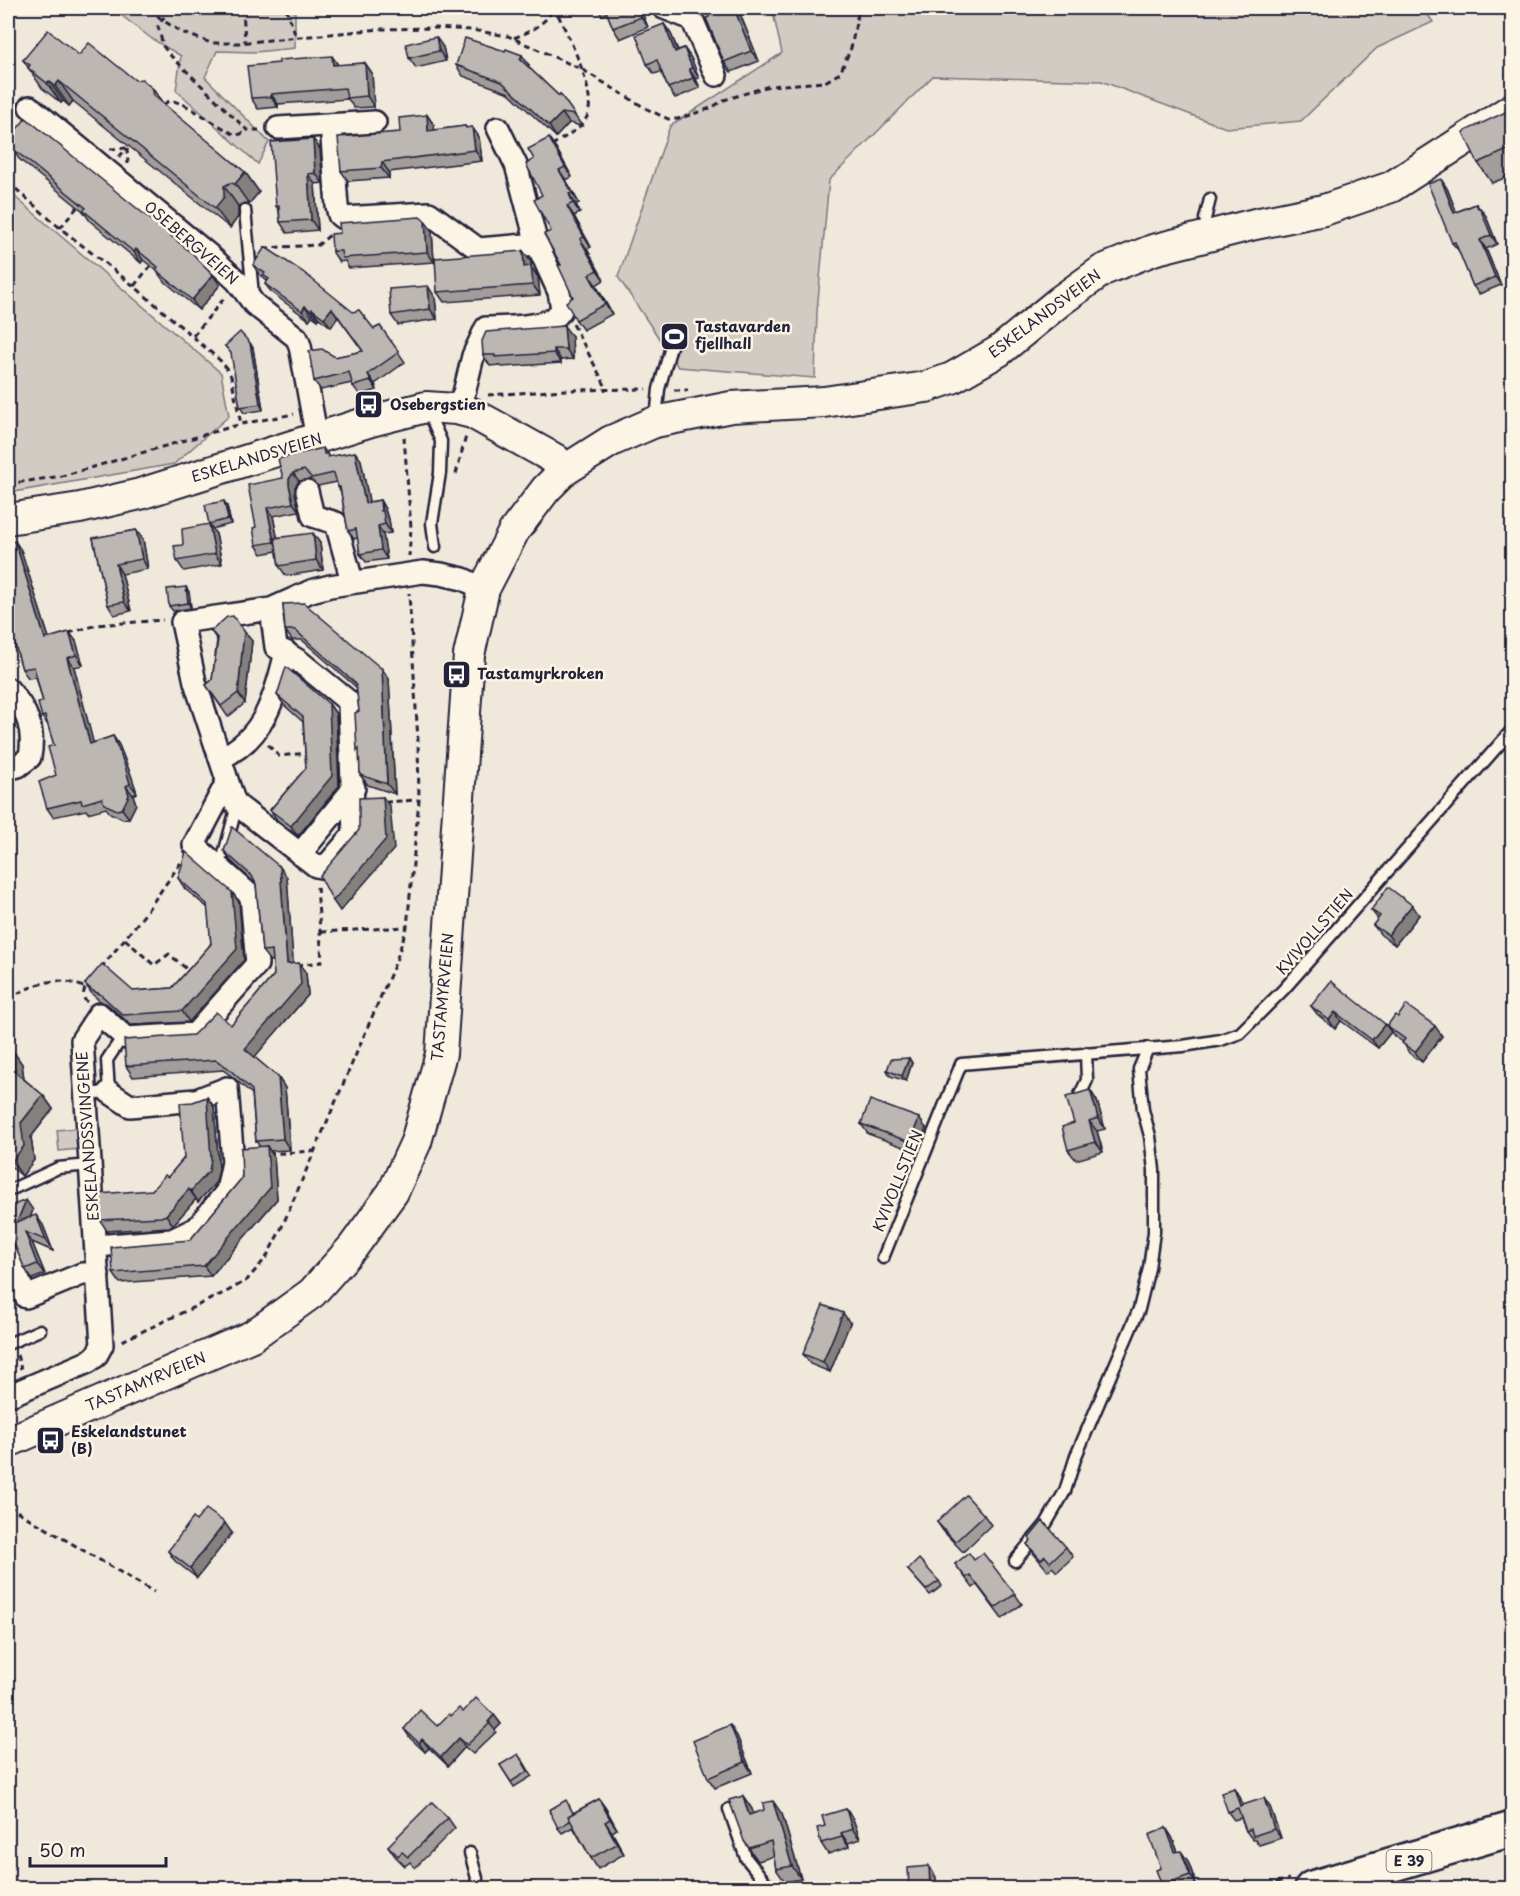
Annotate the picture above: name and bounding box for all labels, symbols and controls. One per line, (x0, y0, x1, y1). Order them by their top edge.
street label: OSEBERGVEIEN (140, 194, 244, 289)
street label: ESKELANDSVEIEN (983, 263, 1105, 363)
place label: Tastavarden fjellhall (695, 314, 791, 354)
sports icon: Tastavarden fjellhall (658, 320, 690, 352)
bus stop icon: Osebergstien (353, 389, 385, 421)
place label: Osebergstien (390, 392, 486, 415)
street label: ESKELANDSVEIEN (188, 426, 325, 487)
bus stop icon: Tastamyrkroken (440, 658, 472, 690)
place label: Tastamyrkroken (477, 661, 604, 684)
street label: KVIVOLLSTIEN (1270, 883, 1358, 979)
street label: TASTAMYRVEIEN (424, 932, 459, 1062)
street label: ESKELANDSSVINGENE (69, 1051, 104, 1222)
street label: KVIVOLLSTIEN (866, 1126, 928, 1235)
street label: TASTAMYRVEIEN (82, 1345, 209, 1416)
place label: Eskelandstunet (B) (71, 1419, 187, 1459)
bus stop icon: Eskelandstunet (B) (34, 1425, 66, 1457)
scale bar (30, 1830, 166, 1868)
text: 50 m (39, 1836, 86, 1863)
road number: E 39 (1386, 1850, 1432, 1872)

